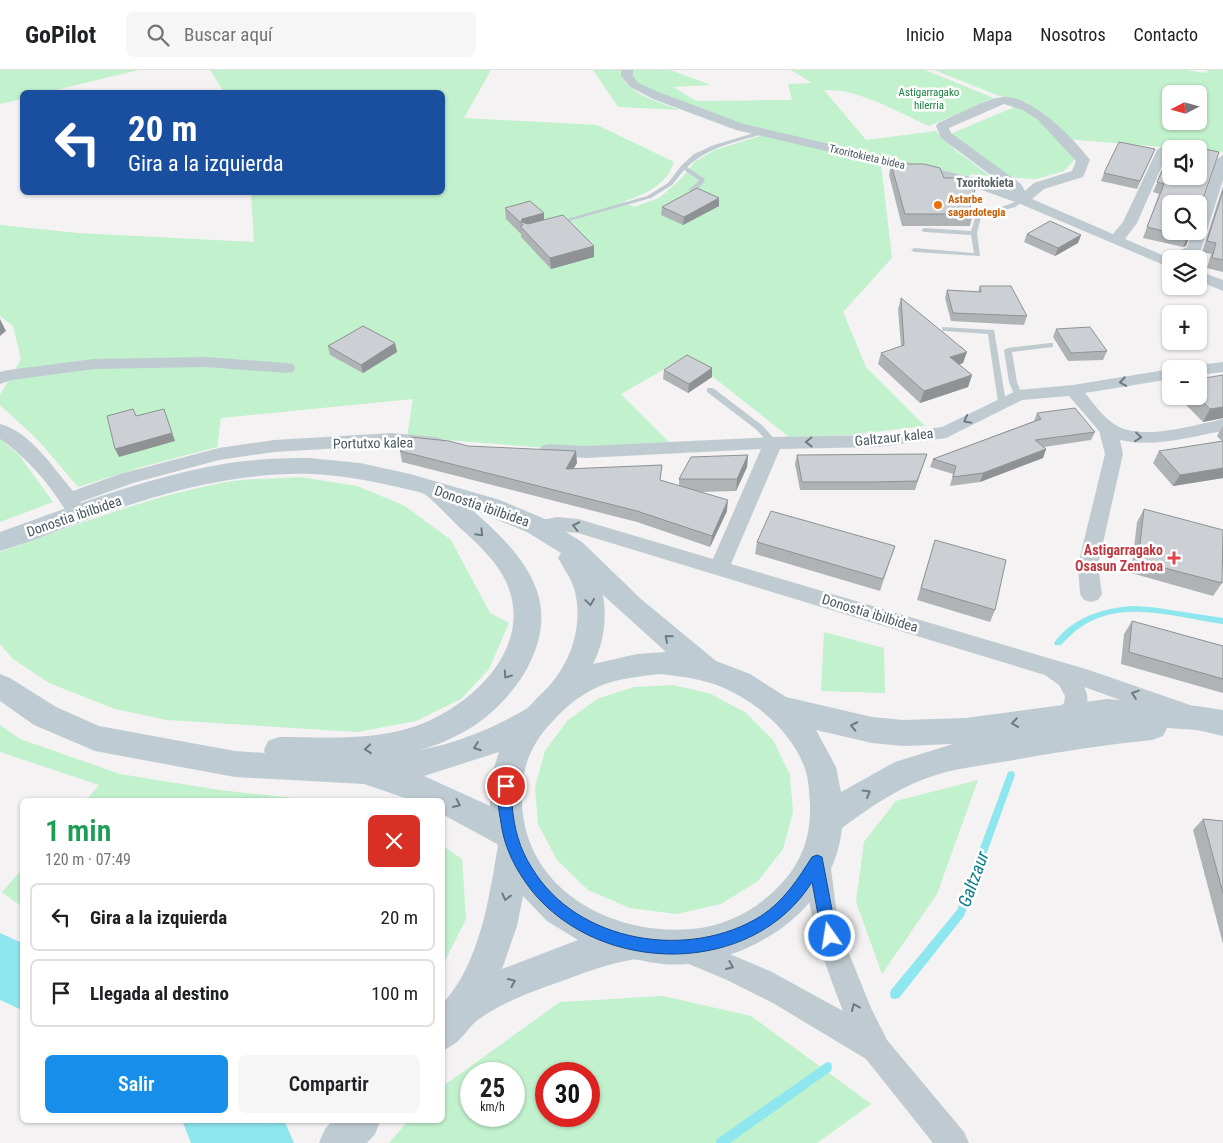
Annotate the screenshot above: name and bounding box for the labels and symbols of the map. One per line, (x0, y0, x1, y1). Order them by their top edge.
north arrow (1162, 85, 1208, 130)
park label: Astigarragako hilerria (899, 86, 960, 112)
street label: Txoritokieta bidea (828, 142, 906, 172)
district label: Txoritokieta (956, 176, 1014, 190)
place label: Astarbe sagardotegia (948, 193, 1006, 219)
marker: Astarbe sagardotegia (932, 199, 944, 211)
one-way arrow (1119, 376, 1127, 386)
one-way arrow (964, 414, 973, 424)
street label: Galtzaur kalea (854, 425, 934, 449)
one-way arrow (1135, 431, 1143, 442)
street label: Portutxo kalea (333, 434, 413, 452)
one-way arrow (804, 437, 812, 448)
street label: Donostia ibilbidea (432, 482, 532, 530)
street label: Donostia ibilbidea (24, 492, 124, 540)
one-way arrow (571, 521, 580, 532)
one-way arrow (474, 527, 483, 536)
place label: Astigarragako Osasun Zentroa (1075, 542, 1163, 574)
marker: Astigarragako Osasun Zentroa (1167, 551, 1181, 565)
street label: Donostia ibilbidea (820, 591, 920, 635)
one-way arrow (585, 598, 595, 607)
one-way arrow (664, 635, 673, 644)
one-way arrow (504, 669, 513, 679)
one-way arrow (1131, 690, 1140, 700)
one-way arrow (1011, 718, 1020, 728)
one-way arrow (850, 721, 858, 732)
one-way arrow (473, 741, 482, 751)
one-way arrow (363, 743, 371, 754)
pin (485, 765, 527, 807)
one-way arrow (862, 789, 871, 799)
one-way arrow (452, 798, 461, 808)
water label: Galtzaur (953, 848, 993, 910)
one-way arrow (501, 893, 512, 902)
position arrow (803, 909, 855, 961)
one-way arrow (725, 959, 734, 970)
one-way arrow (507, 978, 516, 988)
one-way arrow (851, 1003, 862, 1012)
speed limit sign: 30 (535, 1062, 600, 1127)

